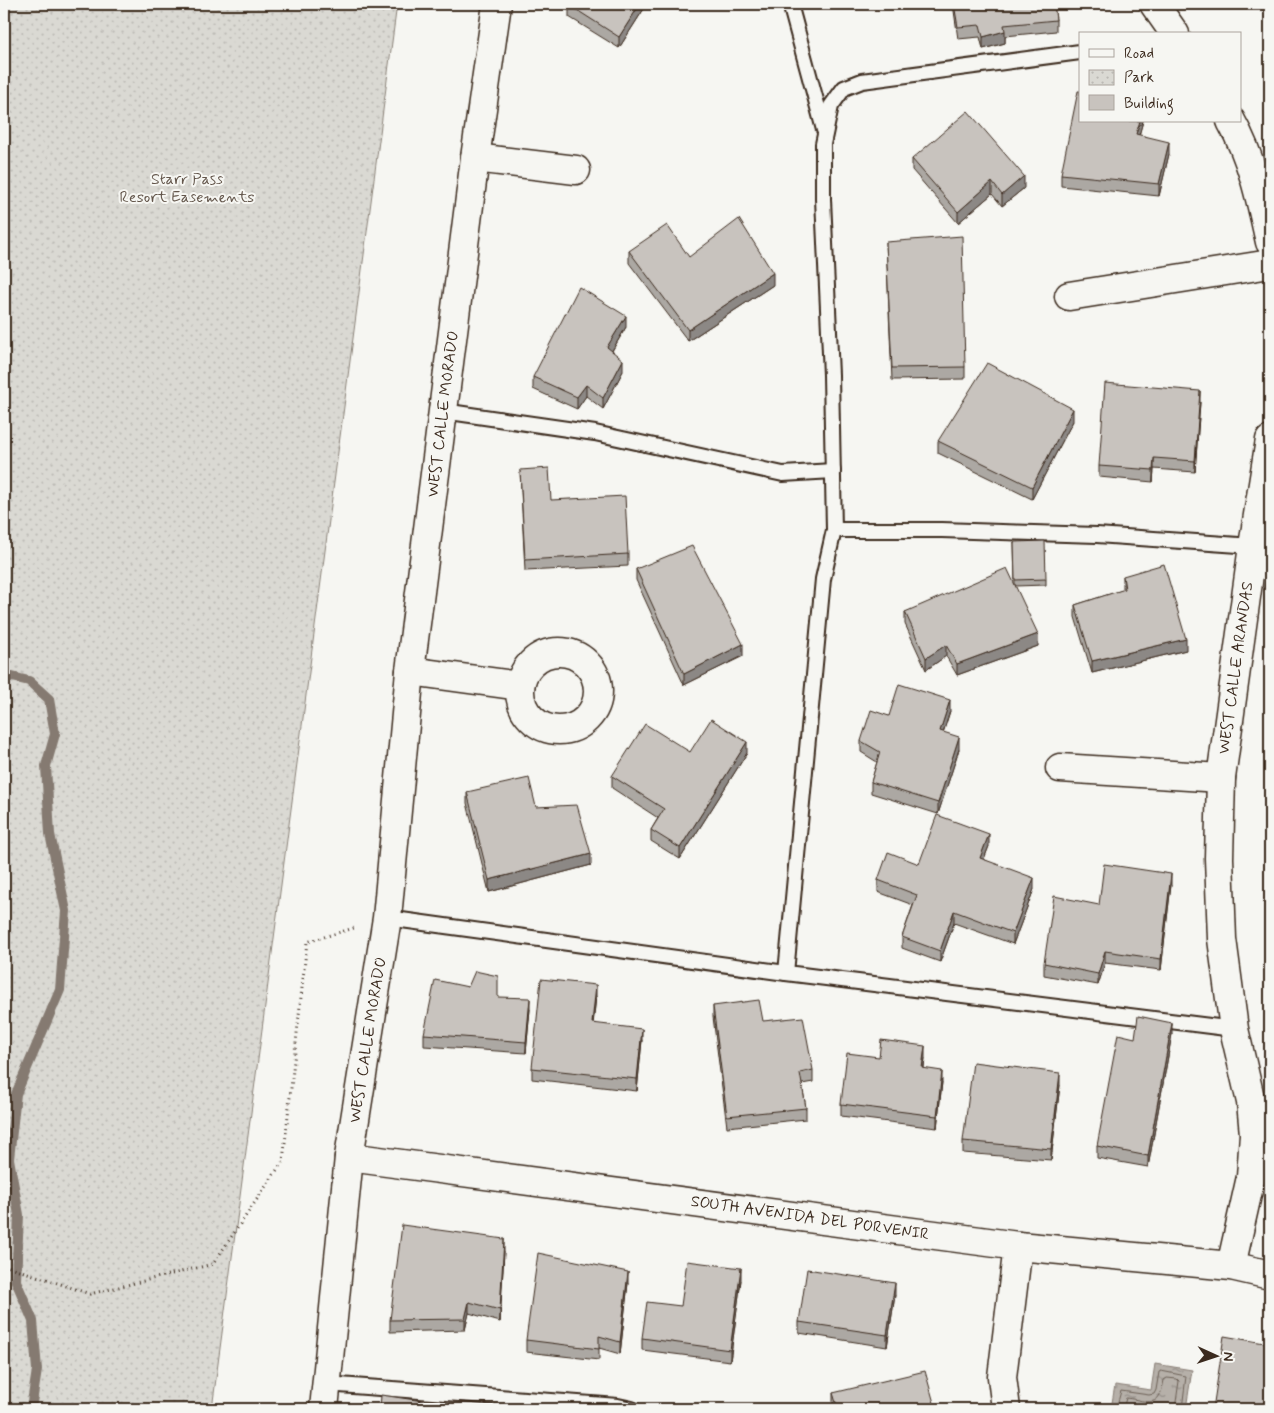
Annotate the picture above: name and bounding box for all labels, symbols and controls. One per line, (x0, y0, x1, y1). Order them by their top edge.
legend (1079, 32, 1242, 122)
text: Road (1124, 44, 1154, 64)
text: Park (1124, 68, 1154, 88)
text: Building (1124, 94, 1174, 115)
park label: Starr Pass Resort Easements (120, 169, 254, 208)
street label: WEST CALLE MORADO (422, 329, 464, 499)
street label: WEST CALLE ARANDAS (1214, 580, 1259, 756)
street label: WEST CALLE MORADO (344, 955, 392, 1125)
street label: SOUTH AVENIDA DEL PORVENIR (689, 1191, 931, 1245)
north arrow (1192, 1330, 1242, 1380)
text: N (1219, 1351, 1237, 1362)

